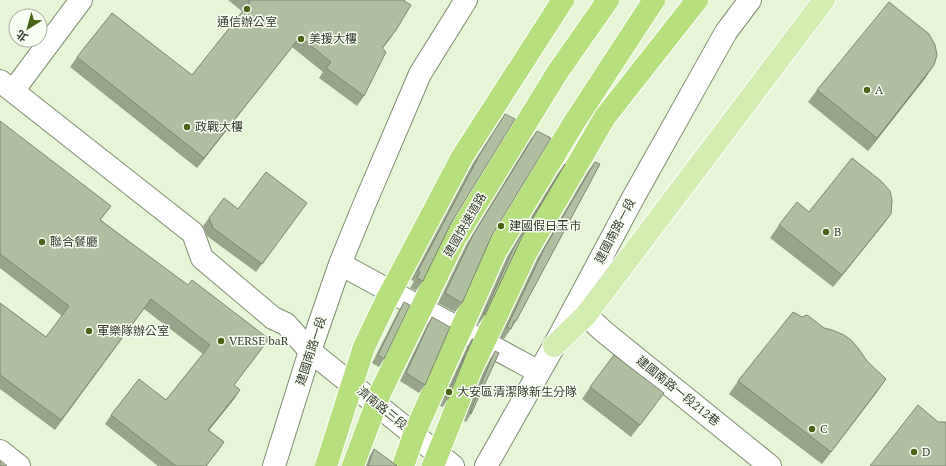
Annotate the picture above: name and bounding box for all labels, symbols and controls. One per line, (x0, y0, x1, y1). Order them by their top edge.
marker: 通信辦公室 (242, 4, 252, 14)
north arrow (8, 8, 48, 48)
place label: 通信辦公室 (217, 14, 277, 29)
text: 北 (13, 27, 31, 45)
place label: 美援大樓 (309, 31, 357, 46)
marker: 美援大樓 (296, 34, 306, 44)
place label: A (875, 82, 884, 97)
marker: A (862, 85, 872, 95)
place label: 政戰大樓 (195, 119, 243, 134)
marker: 政戰大樓 (182, 122, 192, 132)
street label: 建國快速道路 (440, 190, 489, 260)
street label: 建國南路一段 (591, 195, 638, 266)
place label: 建國假日玉市 (509, 218, 581, 233)
marker: 建國假日玉市 (496, 221, 506, 231)
place label: B (834, 224, 841, 239)
marker: B (821, 227, 831, 237)
place label: 聯合餐廳 (50, 234, 98, 249)
marker: 聯合餐廳 (37, 237, 47, 247)
street label: 建國南路一段 (292, 314, 329, 387)
place label: 軍樂隊辦公室 (97, 323, 169, 338)
marker: 軍樂隊辦公室 (84, 326, 94, 336)
place label: VERSE baR (229, 333, 289, 348)
marker: VERSE baR (216, 336, 226, 346)
street label: 建國南路一段212巷 (633, 352, 723, 429)
street label: 濟南路三段 (354, 383, 410, 432)
place label: 大安區清潔隊新生分隊 (457, 384, 577, 399)
marker: 大安區清潔隊新生分隊 (444, 387, 454, 397)
place label: C (820, 421, 828, 436)
marker: C (807, 424, 817, 434)
place label: D (922, 444, 931, 459)
marker: D (909, 447, 919, 457)

